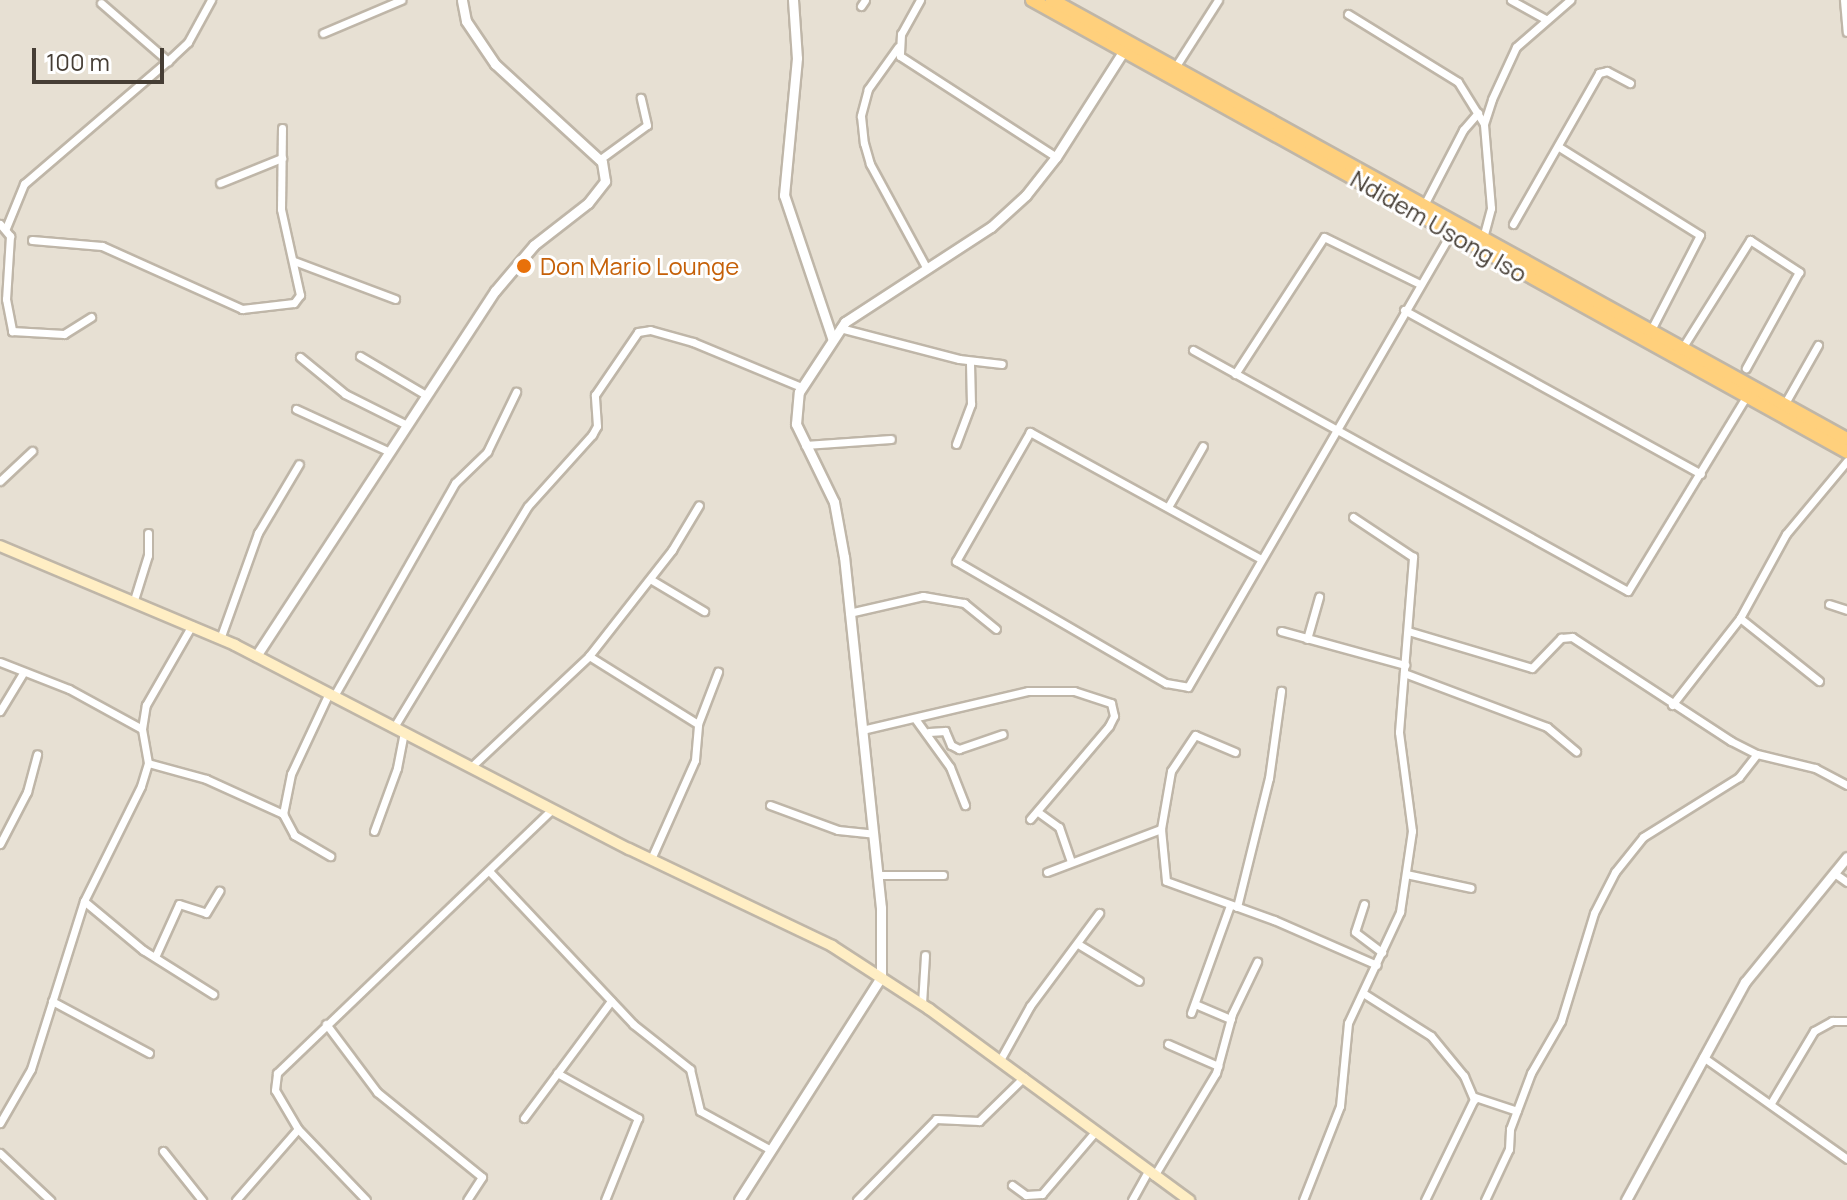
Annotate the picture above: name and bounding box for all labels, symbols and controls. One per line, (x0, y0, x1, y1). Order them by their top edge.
scale bar (36, 32, 168, 82)
text: 100 m (46, 45, 110, 78)
street label: Ndidem Usong Iso (1346, 164, 1532, 288)
place label: Don Mario Lounge (540, 252, 739, 280)
marker: Don Mario Lounge (515, 257, 533, 275)

